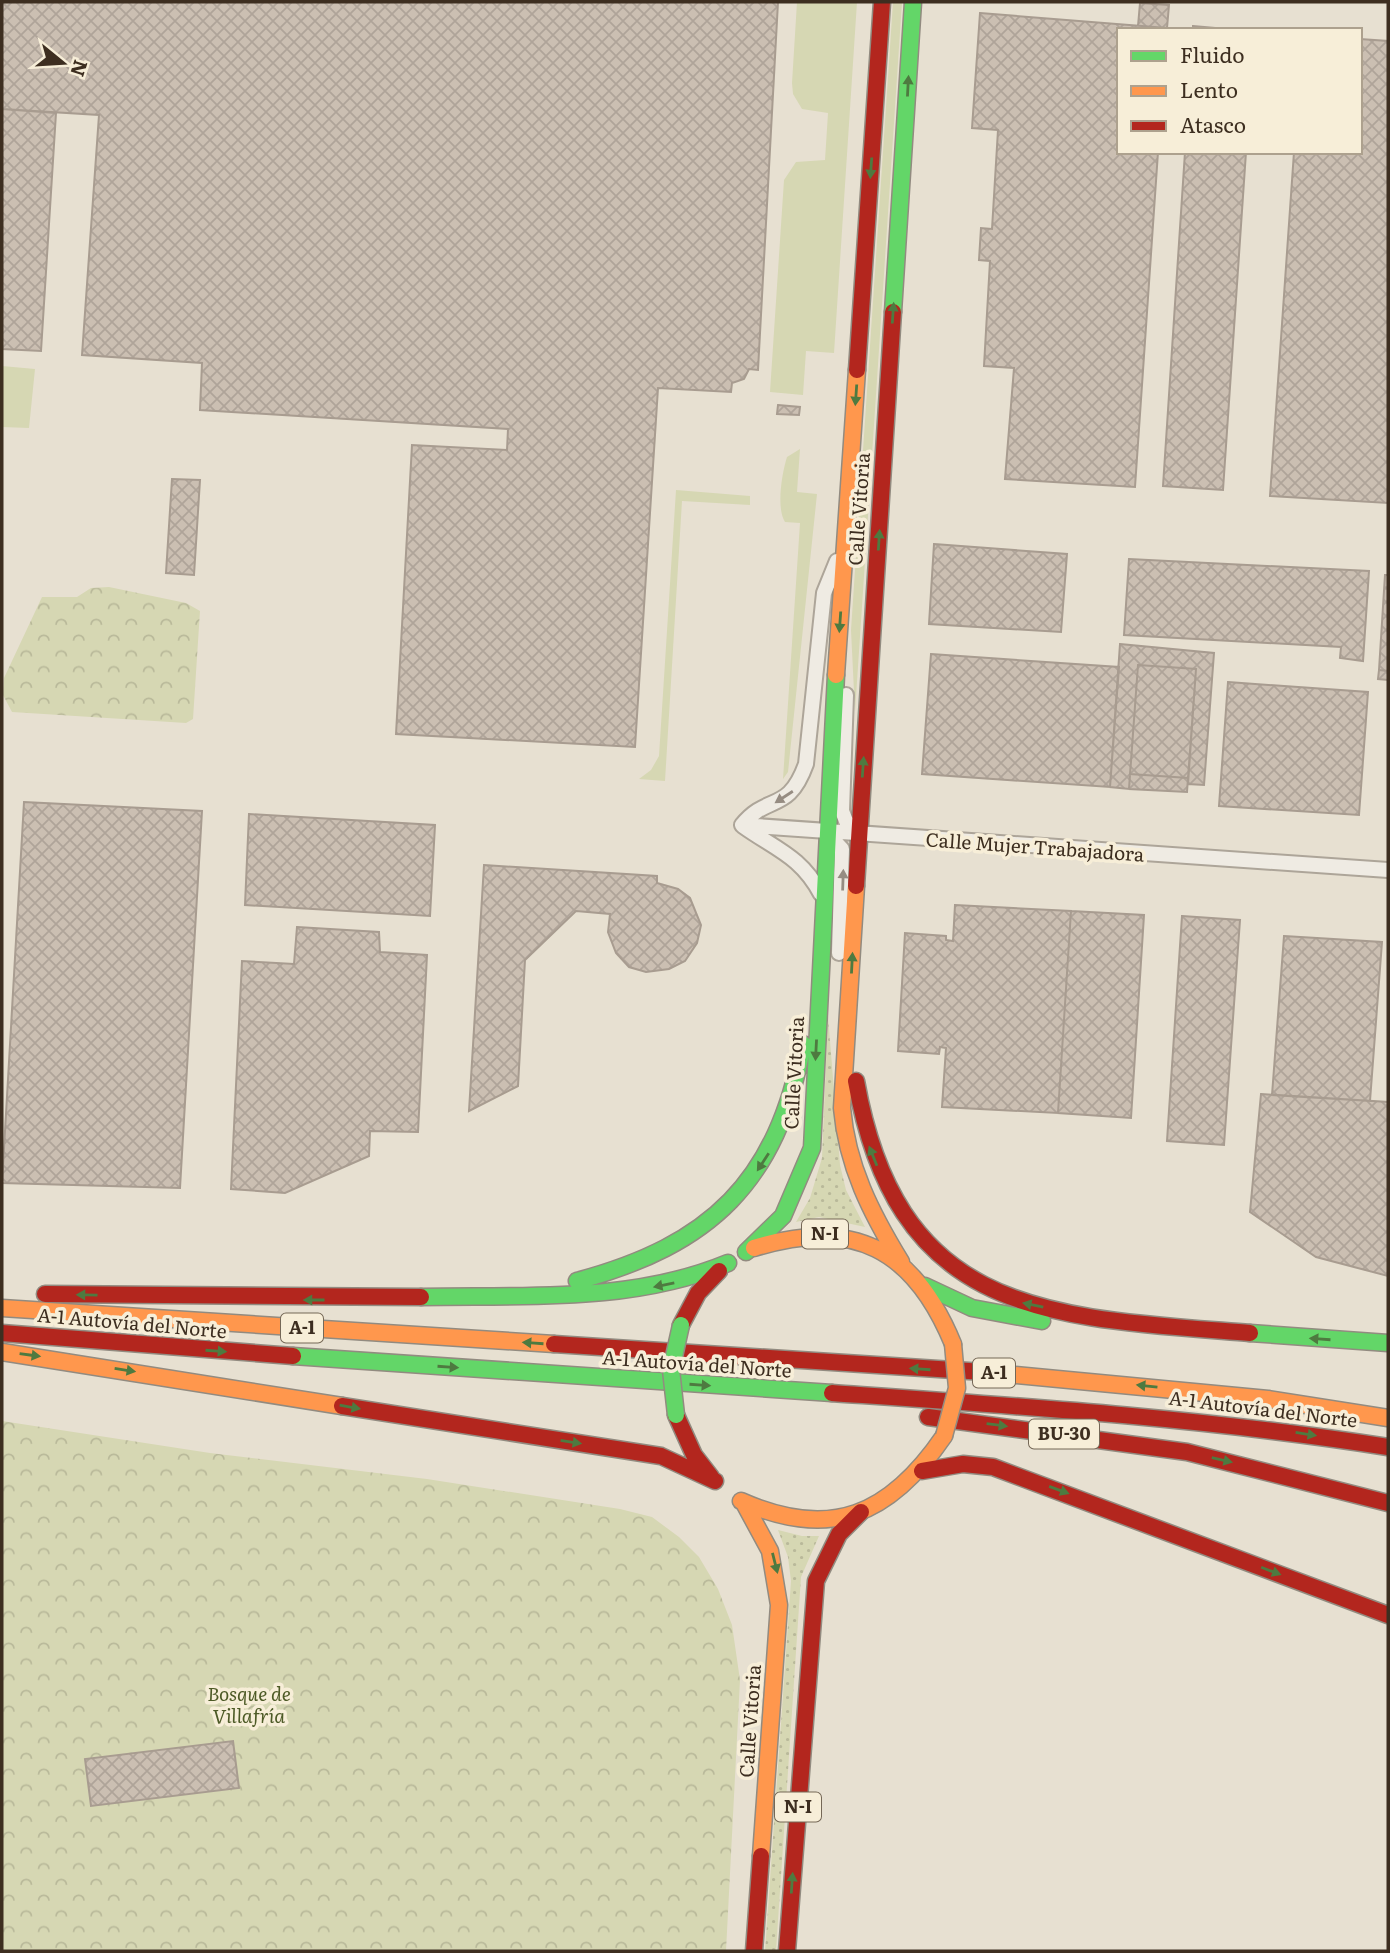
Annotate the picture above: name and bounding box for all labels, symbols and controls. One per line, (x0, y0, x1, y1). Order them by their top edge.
north arrow (28, 28, 98, 98)
legend (1117, 28, 1362, 154)
text: Fluido (1180, 38, 1244, 69)
text: N (64, 57, 96, 81)
text: Lento (1180, 73, 1238, 104)
one-way arrow (902, 75, 913, 97)
text: Atasco (1180, 108, 1246, 139)
one-way arrow (865, 157, 876, 179)
one-way arrow (888, 302, 899, 324)
one-way arrow (850, 384, 861, 406)
street label: Calle Vitoria (840, 451, 876, 566)
one-way arrow (873, 529, 884, 551)
one-way arrow (834, 611, 845, 633)
one-way arrow (858, 756, 869, 778)
one-way arrow (774, 791, 793, 804)
street label: Calle Mujer Trabajadora (925, 824, 1146, 868)
one-way arrow (837, 868, 848, 890)
one-way arrow (847, 952, 858, 974)
street label: Calle Vitoria (776, 1015, 810, 1130)
one-way arrow (810, 1040, 821, 1062)
one-way arrow (867, 1145, 878, 1166)
one-way arrow (756, 1152, 769, 1172)
road number: N-I (802, 1219, 848, 1248)
one-way arrow (653, 1279, 675, 1290)
one-way arrow (75, 1289, 97, 1301)
one-way arrow (303, 1294, 325, 1306)
one-way arrow (1022, 1299, 1044, 1310)
street label: A-1 Autovía del Norte (36, 1300, 228, 1344)
road number: A-1 (281, 1314, 323, 1343)
one-way arrow (1309, 1333, 1331, 1344)
one-way arrow (522, 1337, 544, 1348)
street label: A-1 Autovía del Norte (601, 1342, 793, 1384)
one-way arrow (205, 1346, 227, 1357)
one-way arrow (19, 1350, 41, 1361)
road number: A-1 (973, 1358, 1015, 1388)
one-way arrow (437, 1362, 459, 1373)
one-way arrow (909, 1363, 931, 1374)
one-way arrow (114, 1365, 136, 1376)
one-way arrow (689, 1380, 711, 1391)
one-way arrow (1135, 1380, 1157, 1391)
street label: A-1 Autovía del Norte (1167, 1383, 1359, 1433)
one-way arrow (339, 1402, 361, 1413)
one-way arrow (986, 1419, 1008, 1430)
road number: BU-30 (1029, 1420, 1099, 1448)
one-way arrow (1295, 1429, 1317, 1440)
one-way arrow (560, 1437, 582, 1448)
one-way arrow (1211, 1455, 1233, 1466)
one-way arrow (1048, 1485, 1069, 1496)
one-way arrow (770, 1552, 781, 1574)
one-way arrow (1261, 1566, 1282, 1577)
street label: Calle Vitoria (731, 1663, 767, 1778)
park label: Bosque de Villafría (207, 1679, 291, 1729)
road number: N-I (775, 1793, 821, 1822)
one-way arrow (787, 1872, 798, 1894)

